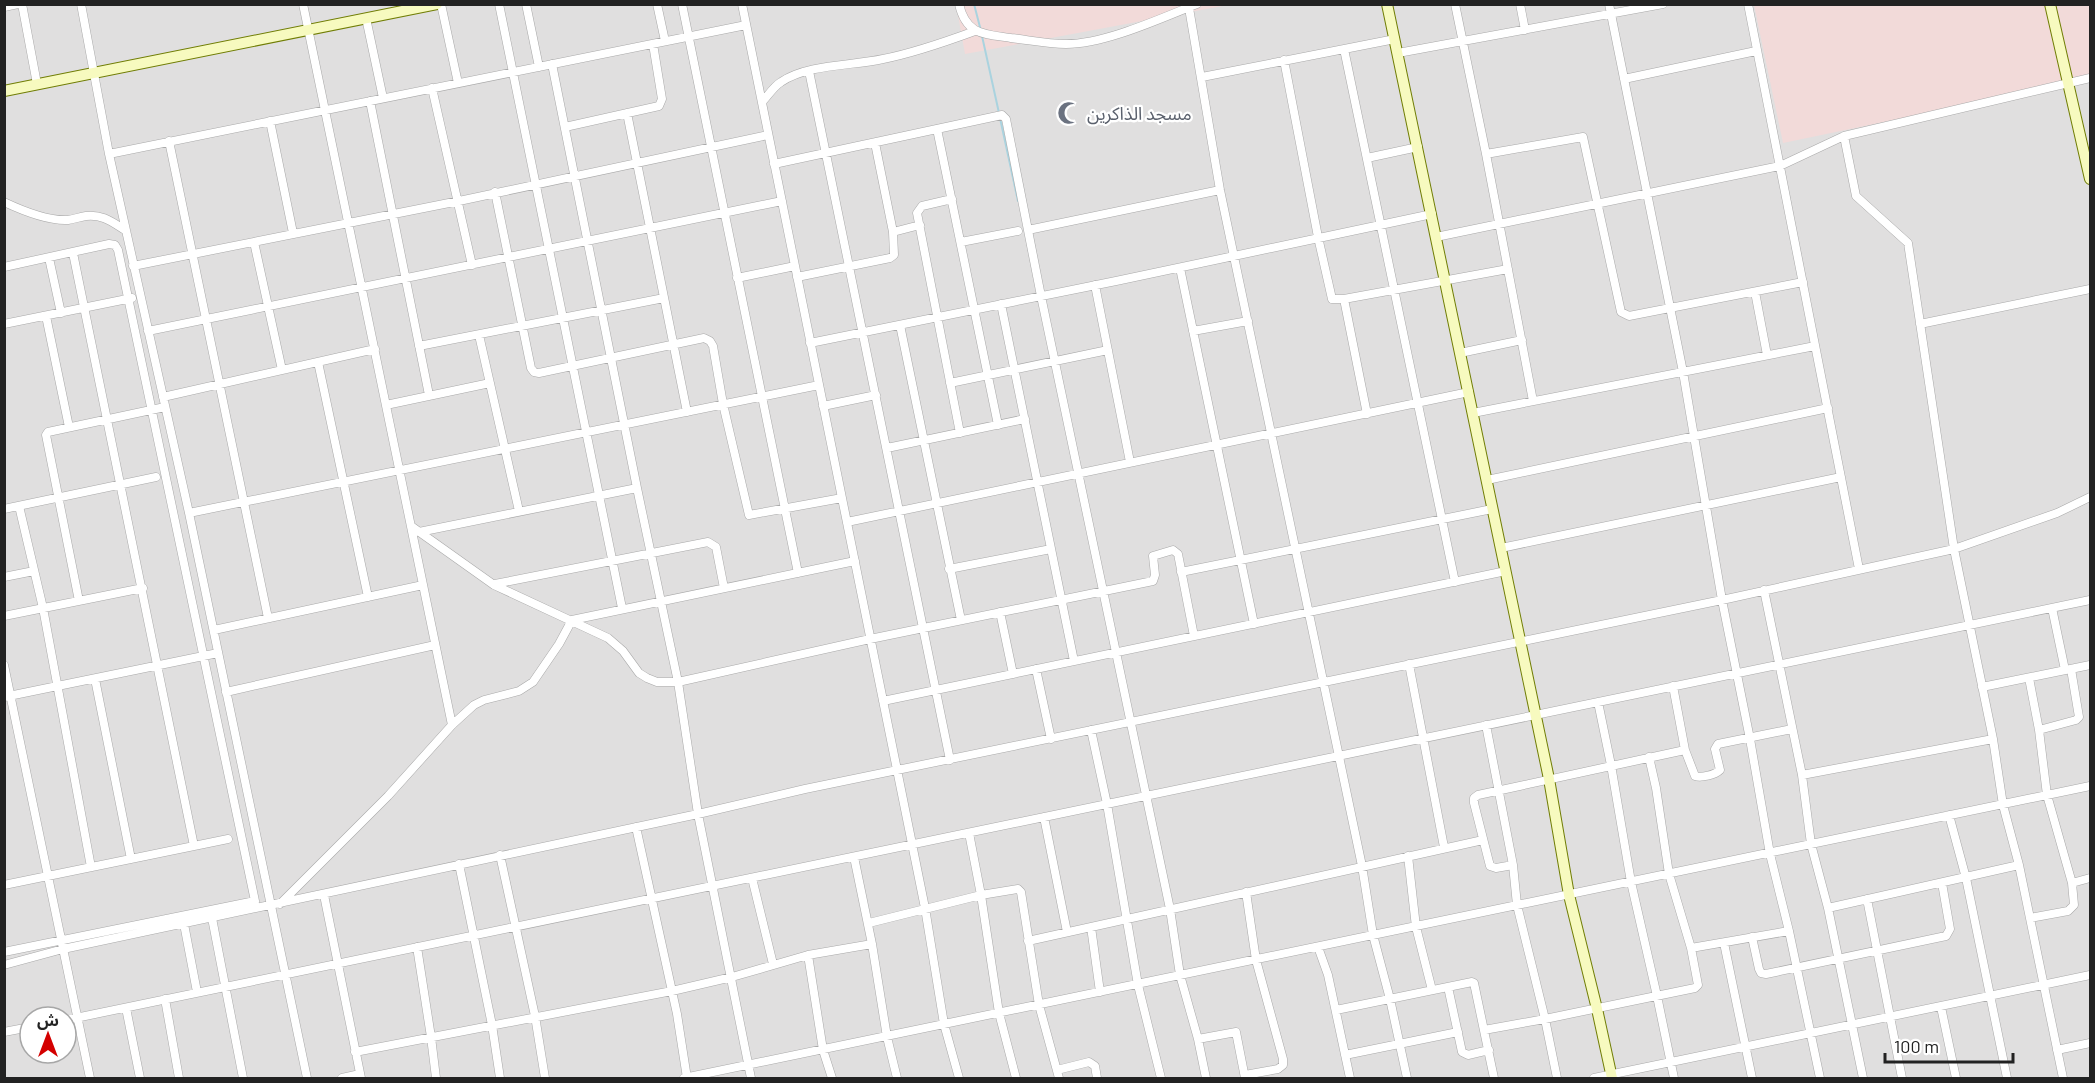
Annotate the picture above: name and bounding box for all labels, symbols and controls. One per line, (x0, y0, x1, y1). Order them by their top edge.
mosque icon: مسجد الذاكرين (1056, 100, 1082, 126)
place label: مسجد الذاكرين (1087, 102, 1192, 125)
north arrow (18, 1005, 78, 1065)
text: ش (37, 1010, 59, 1030)
scale bar (1885, 1026, 2012, 1064)
text: 100 m (1894, 1035, 1939, 1057)

